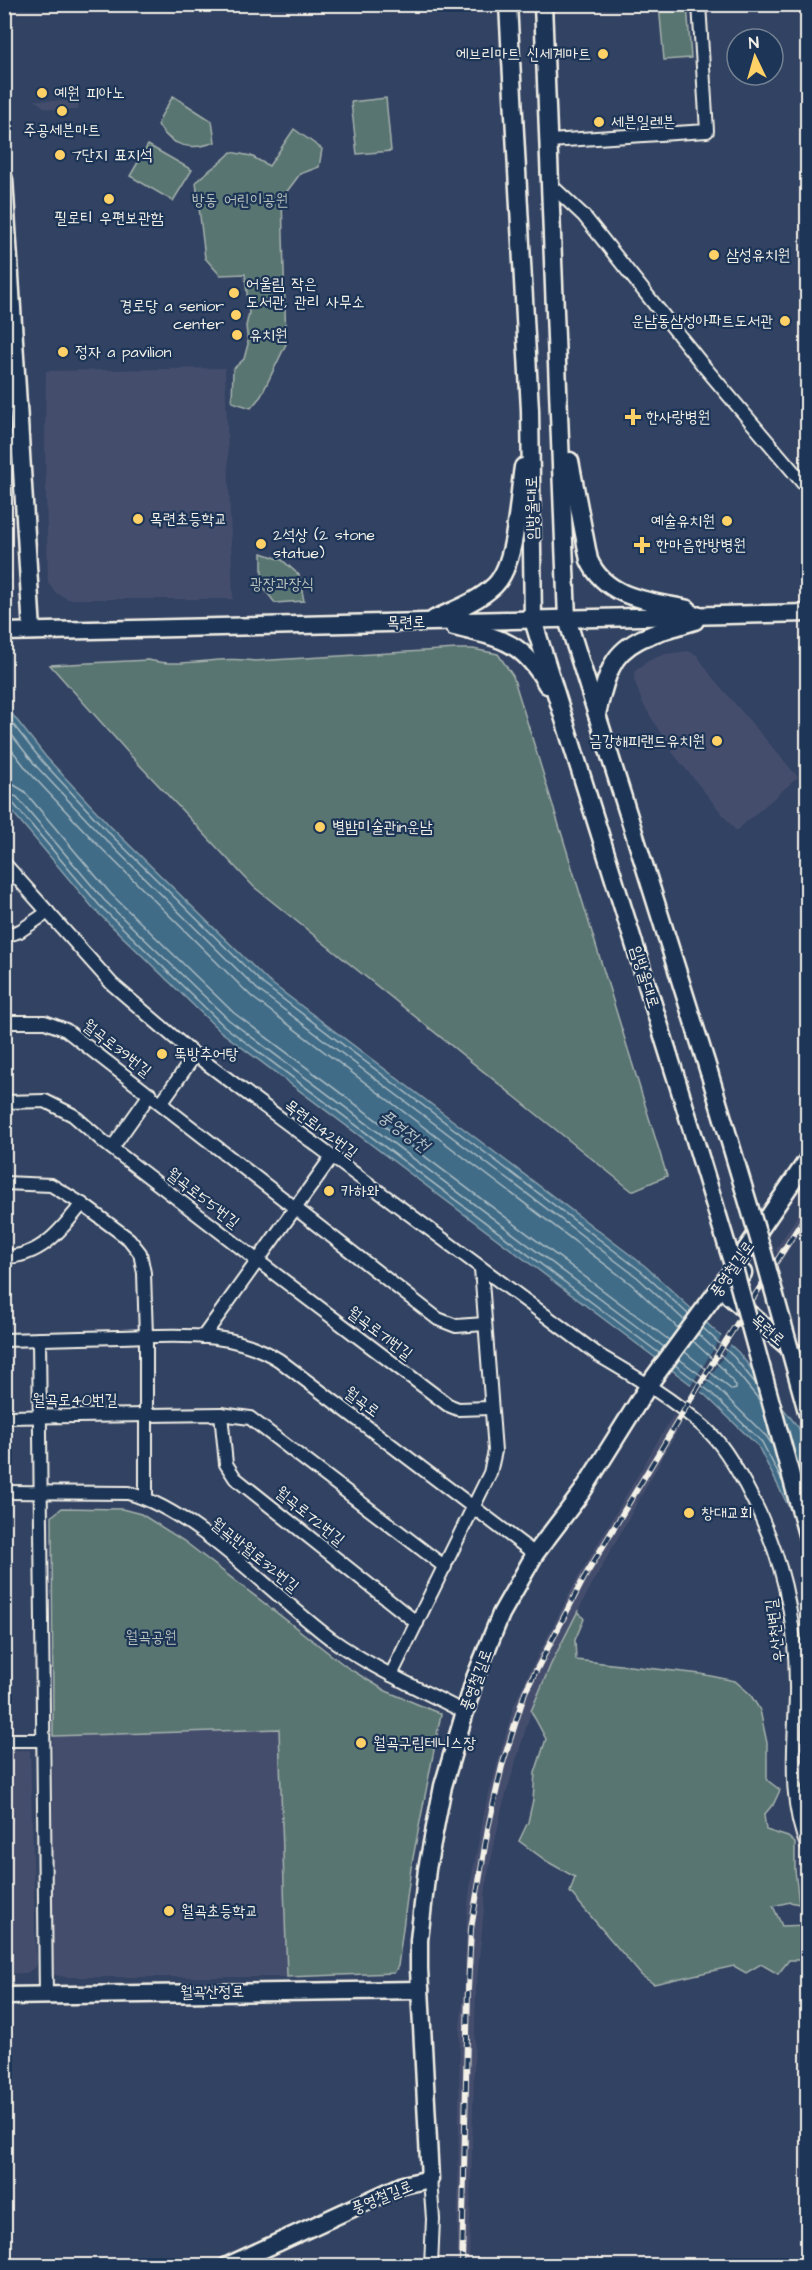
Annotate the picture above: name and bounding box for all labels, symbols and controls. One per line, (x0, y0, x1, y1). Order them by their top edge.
north arrow (725, 27, 785, 87)
text: N (748, 32, 760, 54)
place label: 에브리마트 신세계마트 (456, 43, 591, 65)
marker: 에브리마트 신세계마트 (596, 47, 610, 61)
place label: 예원 피아노 (54, 82, 125, 104)
marker: 예원 피아노 (35, 86, 49, 100)
marker: 주공세븐마트 (55, 104, 69, 118)
place label: 세븐일레븐 (611, 111, 675, 133)
marker: 세븐일레븐 (592, 115, 606, 129)
place label: 주공세븐마트 (23, 119, 101, 141)
place label: 7단지 표지석 (72, 144, 153, 166)
marker: 7단지 표지석 (53, 148, 67, 162)
park label: 방동 어린이공원 (192, 189, 288, 211)
marker: 필로티 우편보관함 (102, 192, 116, 206)
place label: 필로티 우편보관함 (54, 207, 164, 229)
place label: 삼성유치원 (726, 244, 790, 266)
marker: 삼성유치원 (707, 248, 721, 262)
place label: 어울림 작은 도서관, 관리 사무소 (246, 273, 365, 313)
marker: 어울림 작은 도서관, 관리 사무소 (227, 286, 241, 300)
place label: 경로당 a senior center (119, 295, 224, 335)
marker: 경로당 a senior center (229, 308, 243, 322)
place label: 운남동삼성아파트도서관 (631, 310, 773, 332)
marker: 운남동삼성아파트도서관 (778, 314, 792, 328)
place label: 유치원 (249, 324, 288, 346)
marker: 유치원 (230, 328, 244, 342)
place label: 정자 a pavilion (75, 341, 171, 363)
marker: 정자 a pavilion (56, 345, 70, 359)
place label: 한사랑병원 (646, 406, 710, 428)
marker: 한사랑병원 (624, 408, 642, 426)
street label: 임방울대로 (520, 476, 544, 540)
place label: 목련초등학교 (150, 508, 227, 530)
place label: 예술유치원 (651, 510, 715, 532)
marker: 목련초등학교 (131, 512, 145, 526)
marker: 예술유치원 (720, 514, 734, 528)
place label: 2석상 (2 stone statue) (273, 524, 375, 564)
place label: 한마음한방병원 (656, 534, 746, 556)
marker: 한마음한방병원 (633, 536, 651, 554)
marker: 2석상 (2 stone statue) (254, 537, 268, 551)
park label: 광장과장식 (250, 573, 314, 595)
street label: 목련로 (386, 611, 426, 633)
place label: 금강해피랜드유치원 (589, 730, 705, 752)
marker: 금강해피랜드유치원 (710, 734, 724, 748)
place label: 별밤미술관in운남 (332, 816, 433, 838)
marker: 별밤미술관in운남 (313, 820, 327, 834)
street label: 임방울대로 (625, 943, 665, 1011)
street label: 월곡로39번길 (78, 1014, 156, 1082)
place label: 뚝방추어탕 (174, 1043, 239, 1065)
marker: 뚝방추어탕 (155, 1047, 169, 1061)
street label: 목련로142번길 (280, 1094, 362, 1164)
water label: 풍영정천 (373, 1104, 436, 1159)
street label: 월곡로55번길 (162, 1163, 244, 1234)
place label: 카하와 (341, 1180, 380, 1202)
marker: 카하와 (322, 1184, 336, 1198)
street label: 풍영철길로 (705, 1236, 759, 1302)
street label: 월곡로71번길 (343, 1301, 417, 1365)
street label: 목련로 (746, 1309, 790, 1351)
street label: 월곡로 (340, 1382, 384, 1422)
street label: 월곡로40번길 (32, 1389, 118, 1411)
street label: 월곡로72번길 (271, 1481, 349, 1551)
place label: 창대교회 (701, 1502, 753, 1524)
marker: 창대교회 (682, 1506, 696, 1520)
street label: 월곡반월로32번길 (206, 1513, 304, 1597)
street label: 우산천변길 (760, 1598, 790, 1664)
park label: 월곡공원 (125, 1626, 177, 1648)
street label: 풍영철길로 (455, 1646, 497, 1714)
place label: 월곡구립테니스장 (373, 1732, 476, 1754)
marker: 월곡구립테니스장 (354, 1736, 368, 1750)
place label: 월곡초등학교 (181, 1900, 258, 1922)
marker: 월곡초등학교 (162, 1904, 176, 1918)
street label: 월곡산정로 (180, 1980, 244, 2004)
street label: 풍영철길로 (348, 2175, 416, 2219)

